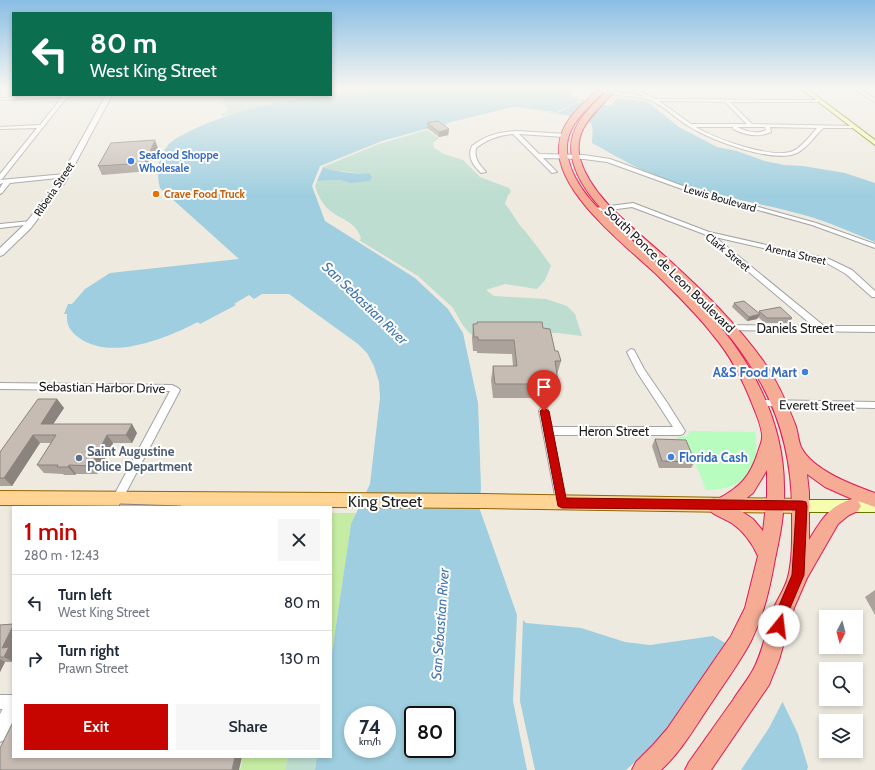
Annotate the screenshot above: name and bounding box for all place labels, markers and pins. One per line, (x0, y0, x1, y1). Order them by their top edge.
place label: Seafood Shoppe Wholesale (139, 148, 219, 175)
marker: Seafood Shoppe Wholesale (126, 156, 136, 166)
place label: Crave Food Truck (164, 187, 246, 201)
marker: Crave Food Truck (151, 189, 161, 199)
place label: A&S Food Mart (713, 364, 798, 380)
marker: A&S Food Mart (800, 367, 810, 377)
pin (527, 370, 561, 411)
place label: Saint Augustine Police Department (87, 443, 193, 474)
place label: Florida Cash (679, 449, 748, 465)
marker: Florida Cash (666, 452, 676, 462)
marker: Saint Augustine Police Department (74, 453, 84, 463)

